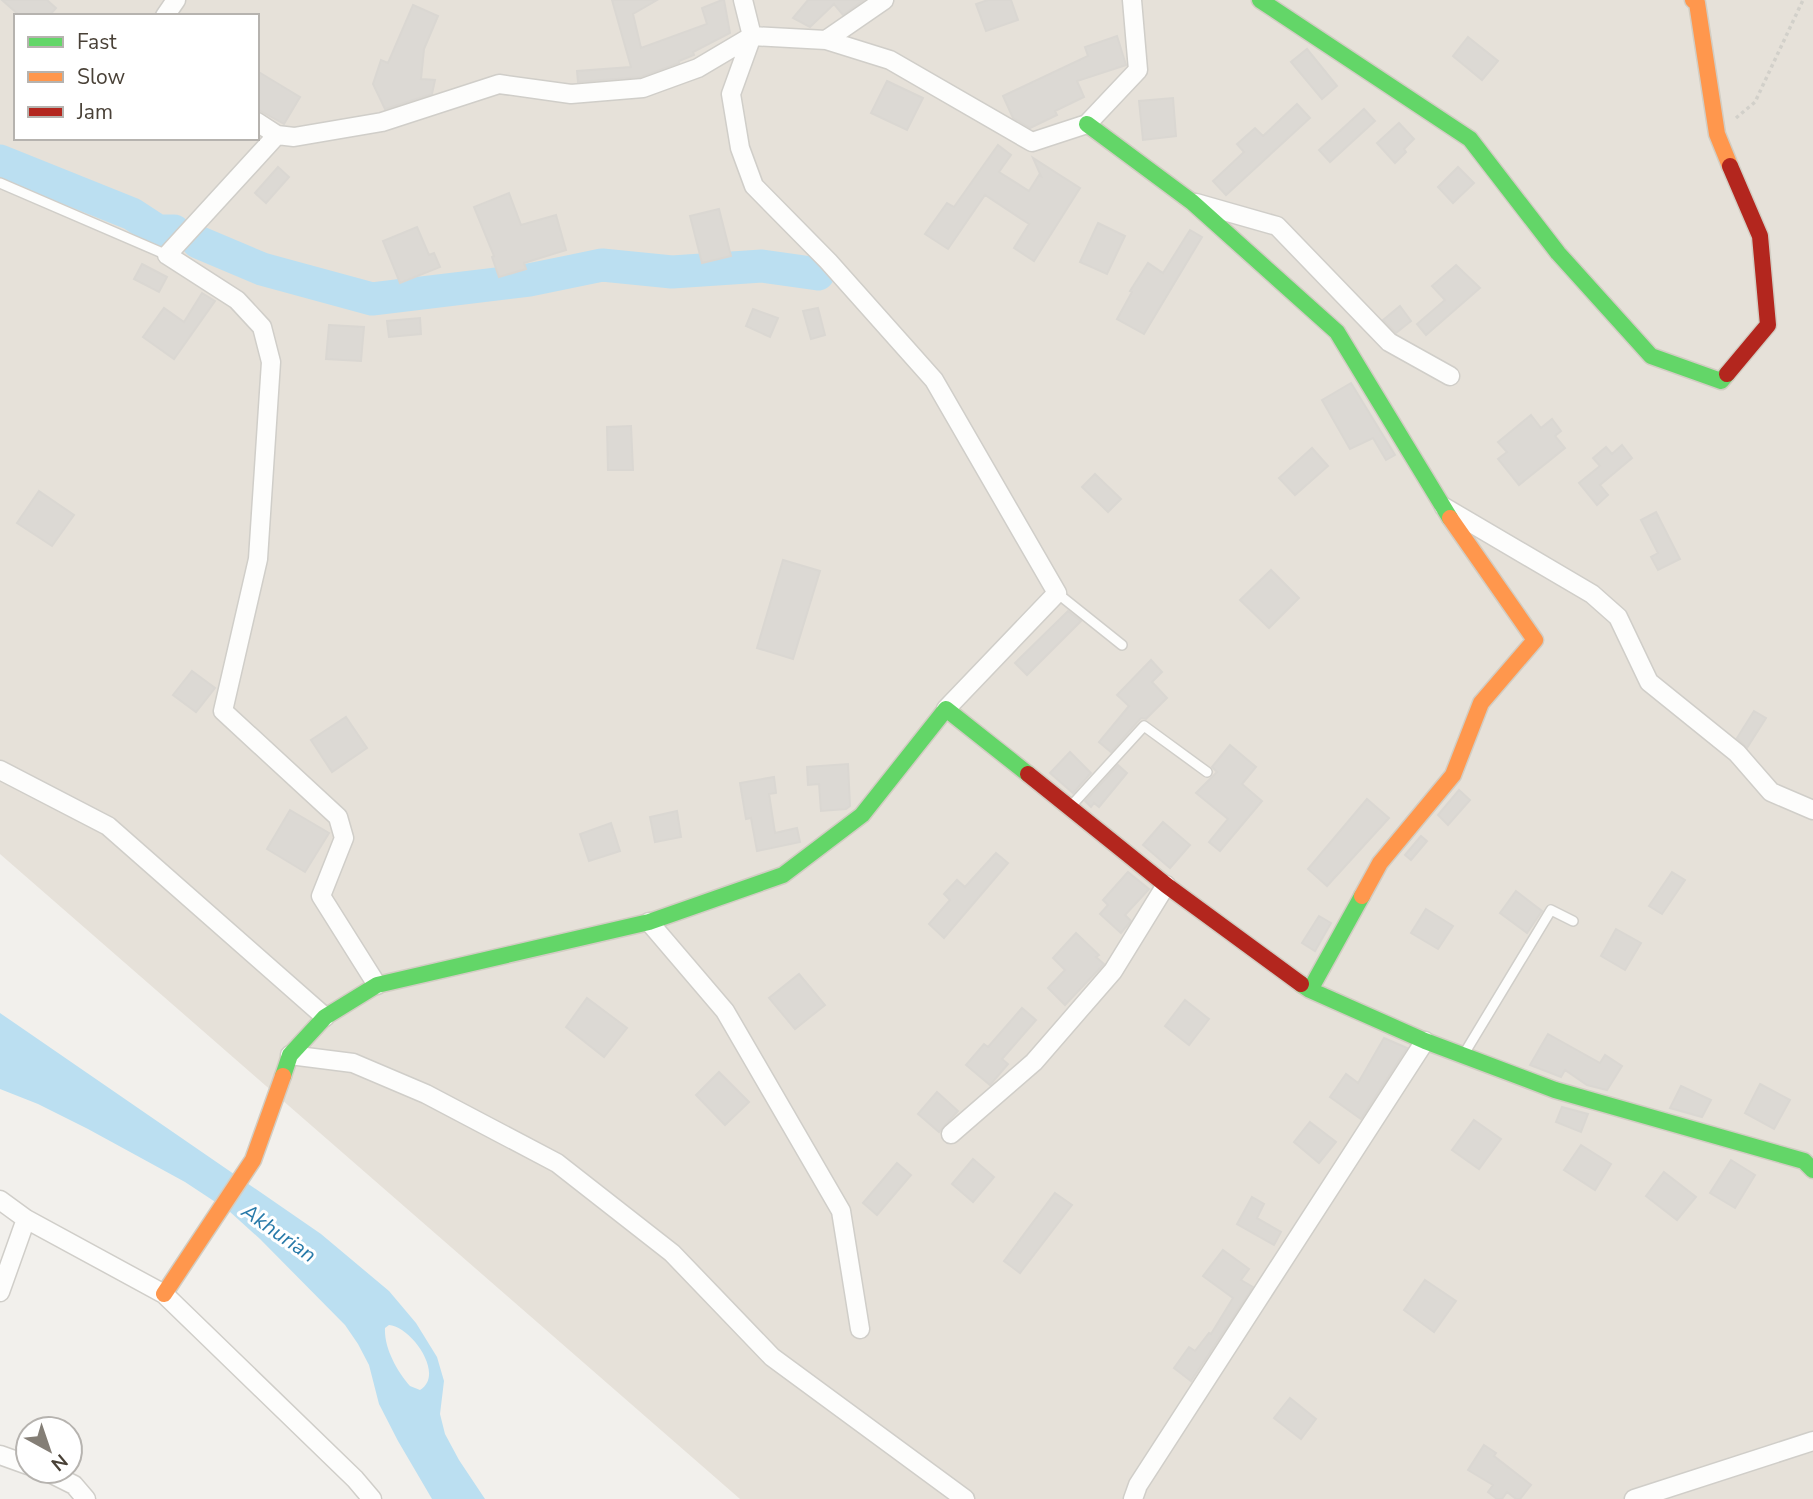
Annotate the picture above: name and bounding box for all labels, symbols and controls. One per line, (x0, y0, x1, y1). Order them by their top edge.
legend (14, 14, 259, 140)
text: Fast (77, 28, 117, 56)
text: Slow (77, 63, 126, 91)
text: Jam (76, 98, 113, 126)
water label: Akhurian (235, 1197, 322, 1269)
north arrow (14, 1415, 84, 1485)
text: N (45, 1448, 73, 1477)

